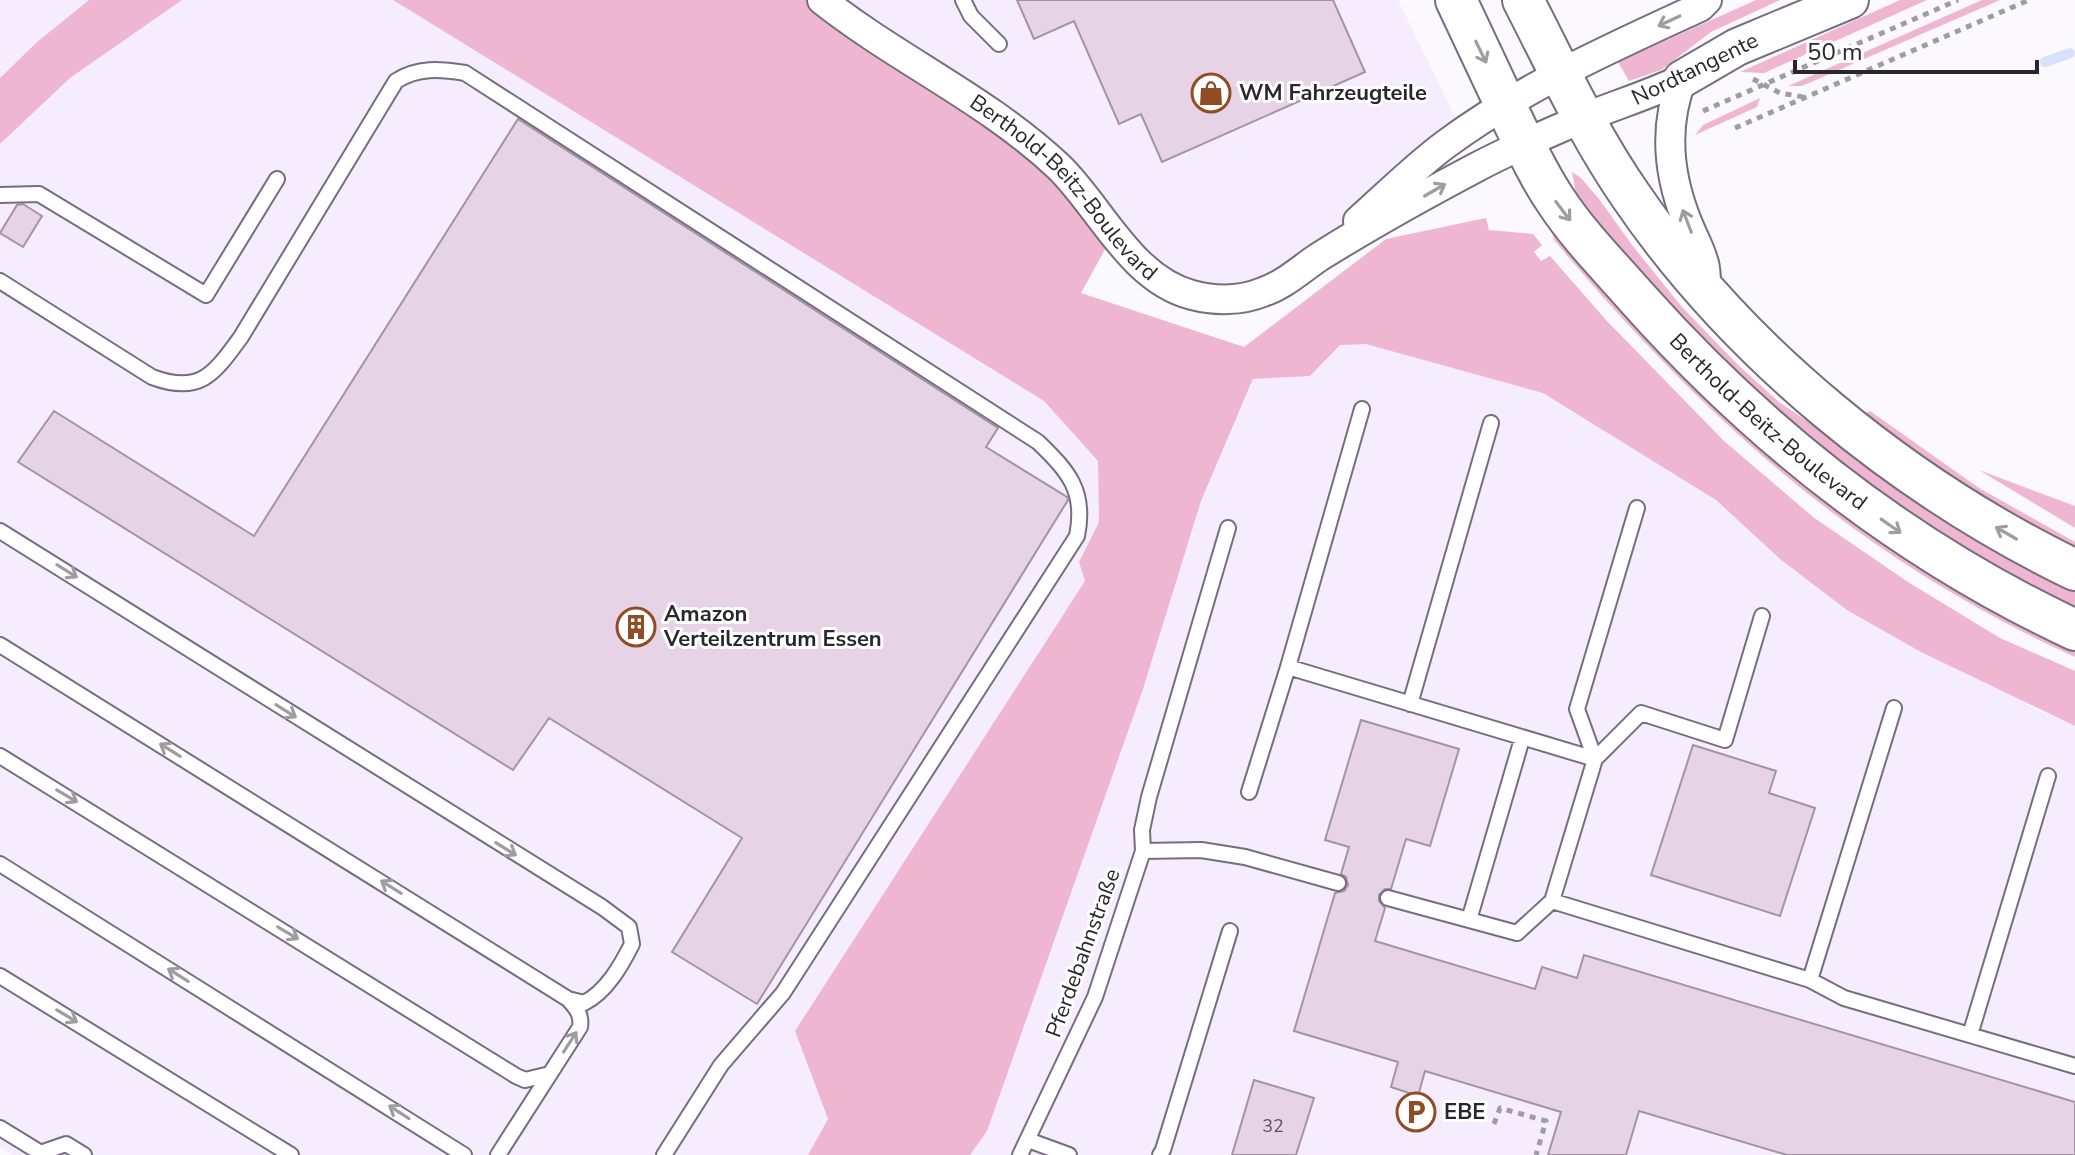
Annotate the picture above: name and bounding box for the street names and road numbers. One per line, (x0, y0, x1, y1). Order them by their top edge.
street label: Nordtangente (1627, 25, 1763, 113)
street label: Berthold-Beitz-Boulevard (964, 88, 1164, 288)
street label: Berthold-Beitz-Boulevard (1662, 327, 1873, 518)
street label: Pferdebahnstraße (1039, 865, 1127, 1041)

